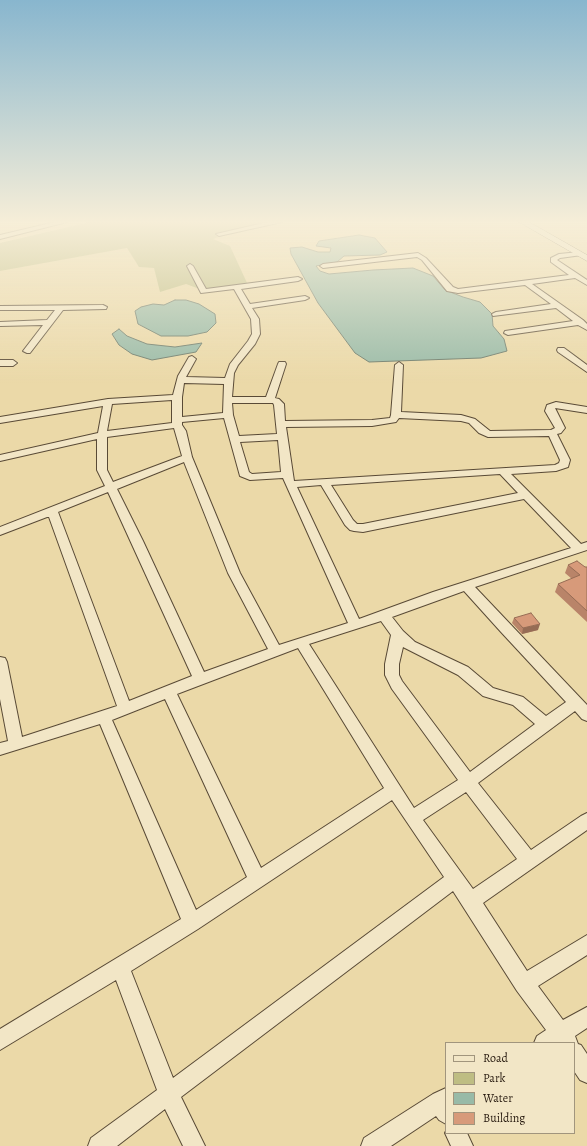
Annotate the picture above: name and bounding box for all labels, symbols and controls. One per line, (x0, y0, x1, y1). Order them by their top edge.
legend (445, 1042, 575, 1134)
text: Road (483, 1050, 508, 1066)
text: Park (483, 1070, 506, 1086)
text: Water (483, 1090, 513, 1106)
text: Building (483, 1110, 525, 1126)

